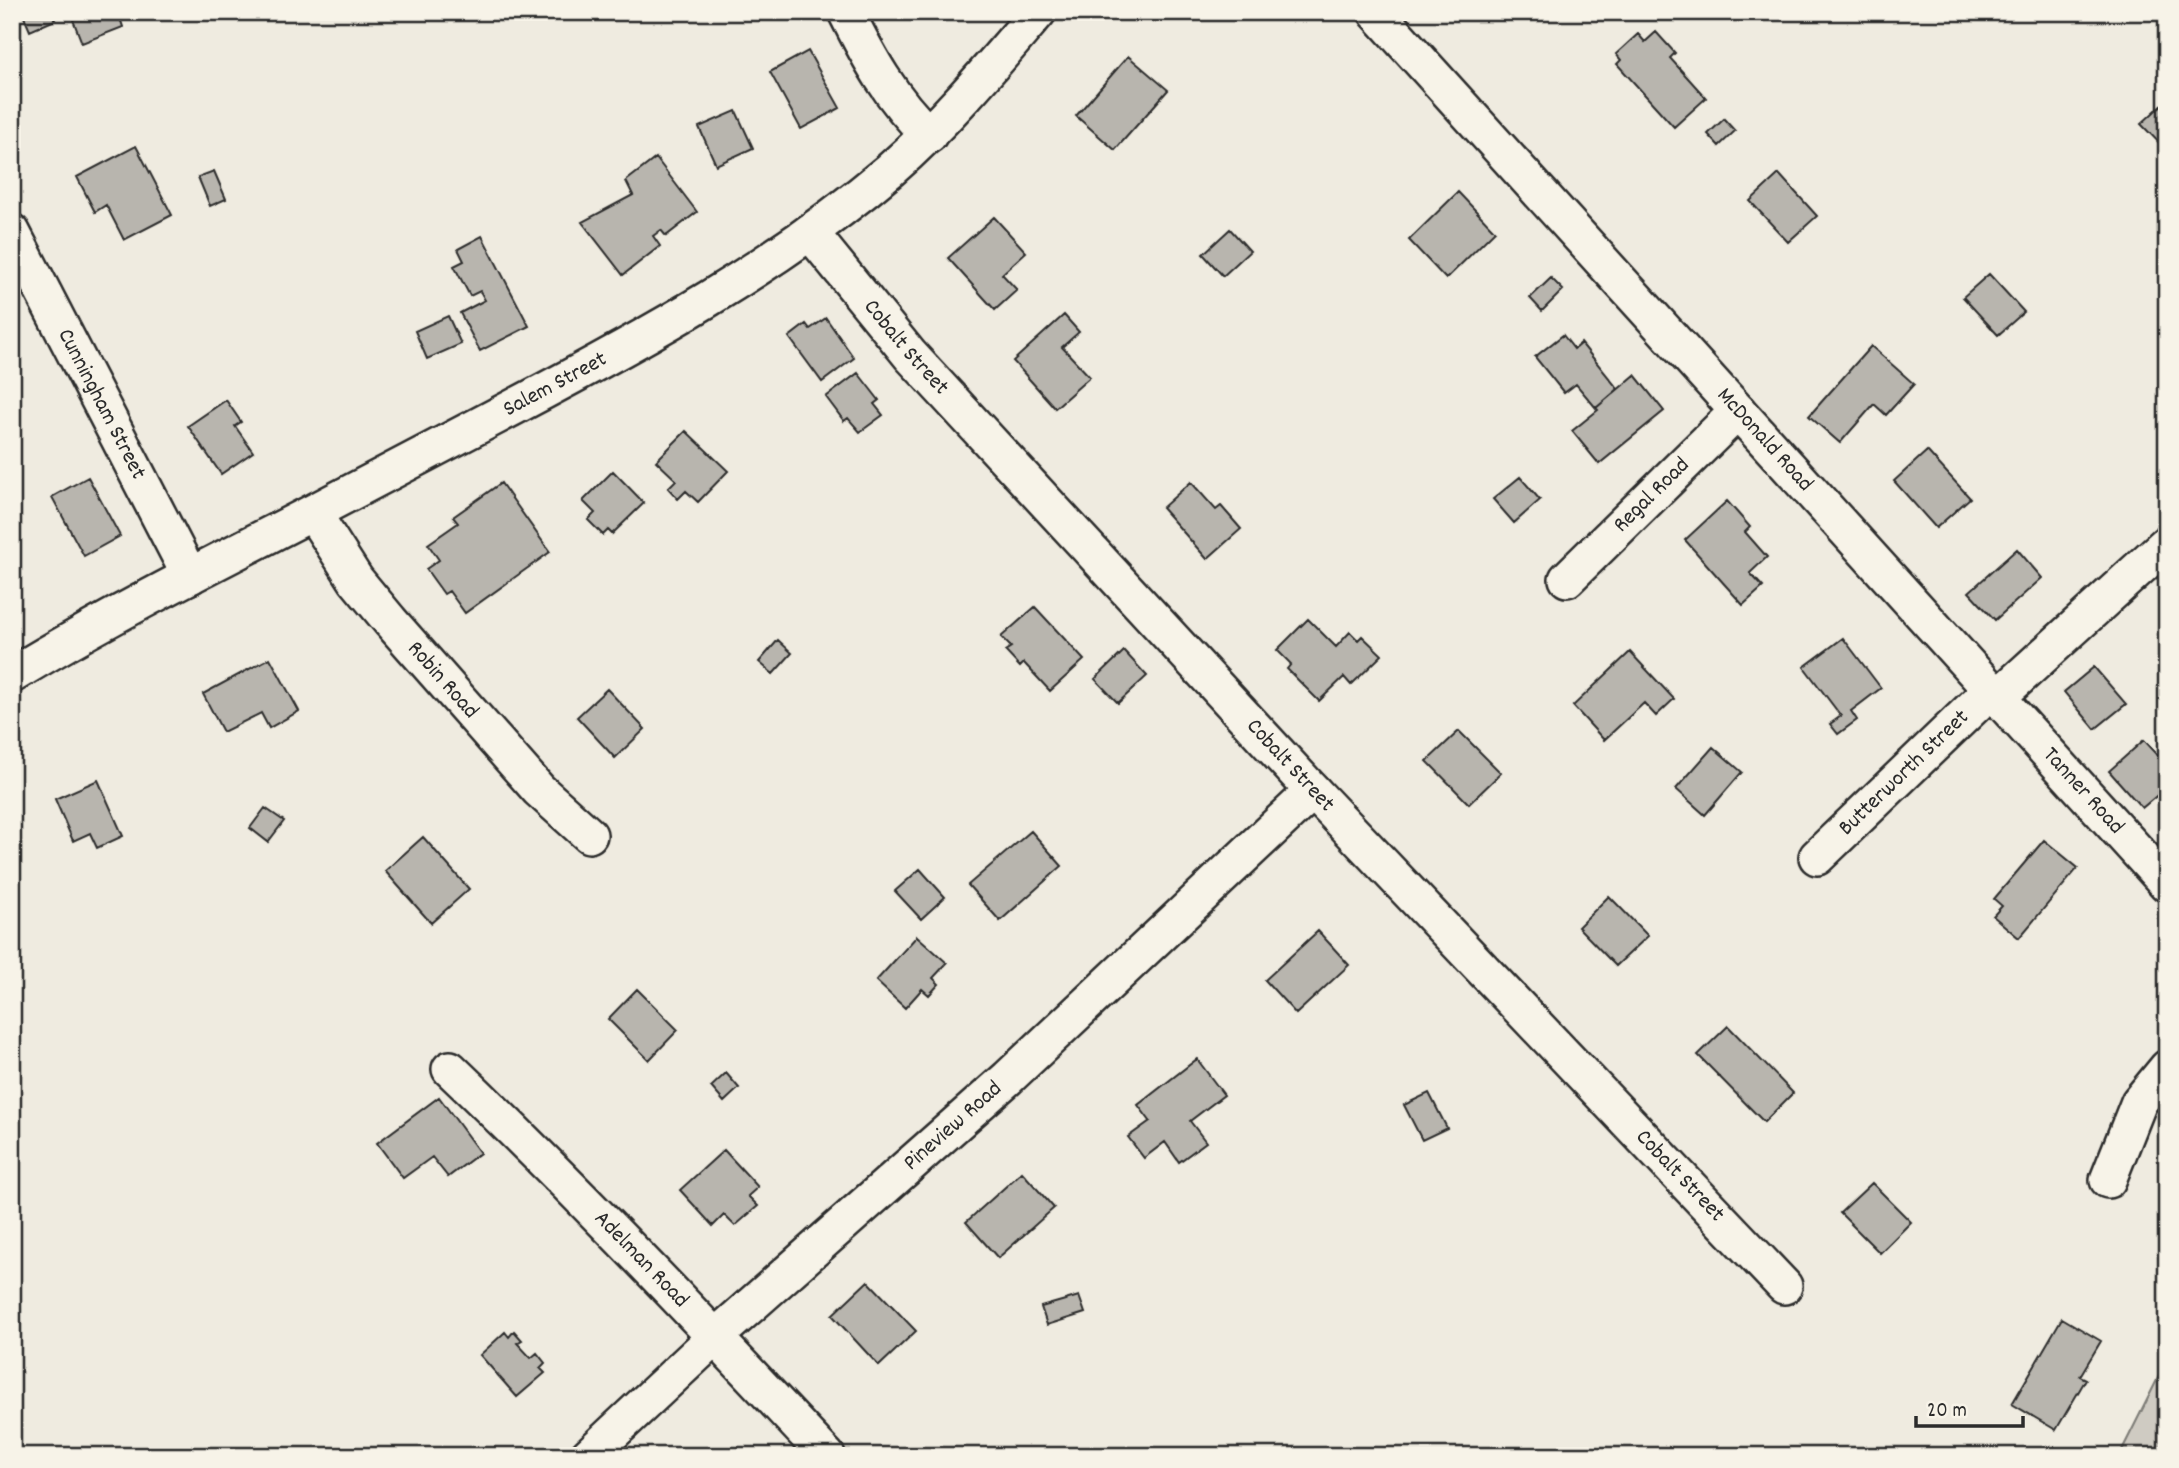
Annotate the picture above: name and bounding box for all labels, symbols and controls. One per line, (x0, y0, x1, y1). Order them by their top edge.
street label: Cobalt Street (855, 292, 956, 403)
street label: Cunningham Street (48, 323, 154, 486)
street label: Salem Street (498, 344, 613, 426)
street label: McDonald Road (1708, 381, 1821, 500)
street label: Regal Road (1606, 450, 1698, 541)
street label: Robin Road (399, 634, 486, 727)
street label: Butterworth Street (1831, 702, 1977, 844)
street label: Cobalt Street (1238, 711, 1342, 820)
street label: Tanner Road (2034, 740, 2131, 842)
street label: Pineview Road (896, 1073, 1010, 1179)
street label: Cobalt Street (1627, 1122, 1732, 1230)
street label: Adelman Road (586, 1204, 696, 1316)
scale bar (1916, 1384, 2023, 1428)
text: 20 m (1927, 1397, 1967, 1427)

